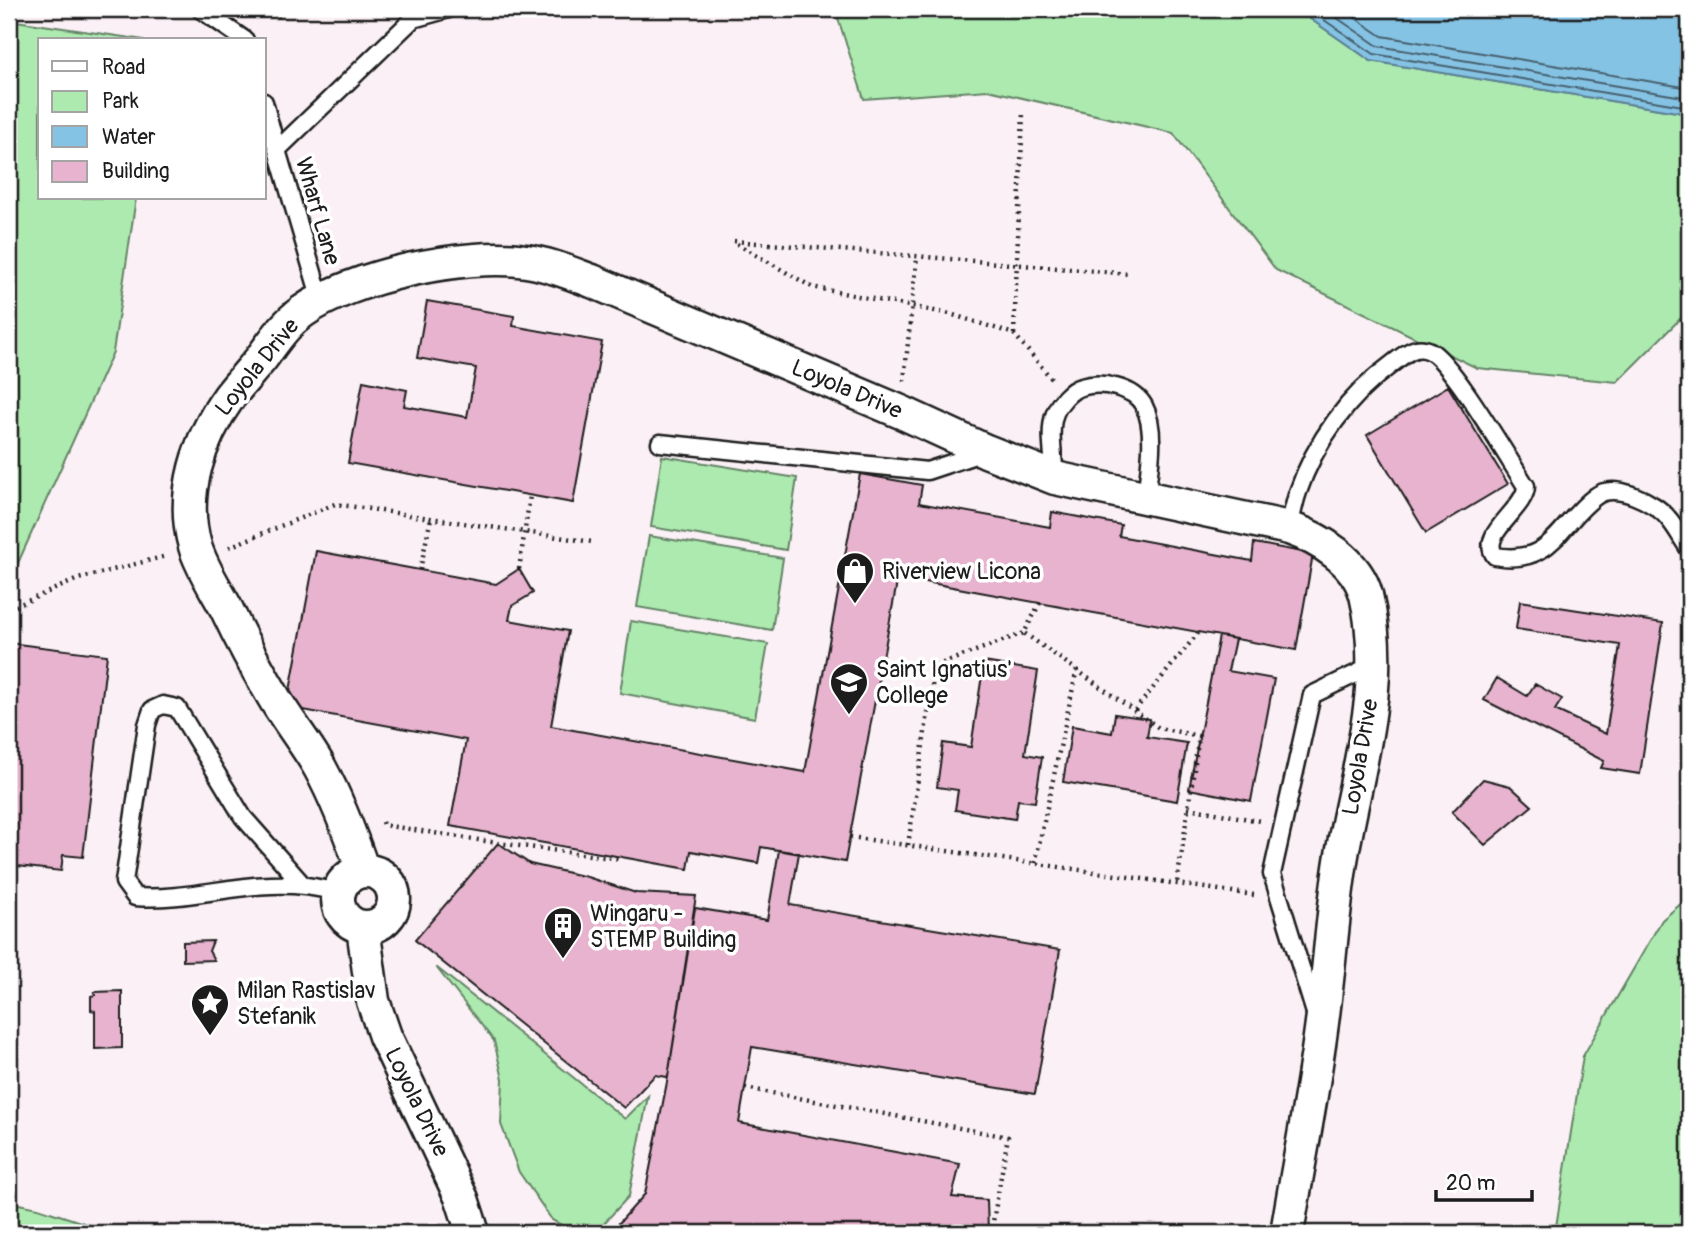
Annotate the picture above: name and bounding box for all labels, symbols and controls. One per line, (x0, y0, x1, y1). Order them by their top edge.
legend (38, 38, 266, 200)
text: Road (102, 54, 146, 81)
text: Park (102, 88, 139, 115)
text: Water (102, 124, 156, 151)
street label: Wharf Lane (289, 154, 347, 269)
text: Building (102, 158, 169, 185)
street label: Loyola Drive (209, 312, 306, 422)
street label: Loyola Drive (787, 353, 907, 426)
shop icon: Riverview Licona (834, 550, 876, 605)
place label: Riverview Licona (882, 557, 1041, 586)
place label: Saint Ignatius' College (876, 655, 1012, 710)
school or university icon: Saint Ignatius' College (828, 661, 870, 716)
street label: Loyola Drive (1335, 696, 1385, 818)
place label: Wingaru - STEMP Building (590, 899, 736, 954)
building icon: Wingaru - STEMP Building (542, 905, 584, 960)
place label: Milan Rastislav Stefanik (237, 976, 376, 1031)
place icon: Milan Rastislav Stefanik (189, 982, 231, 1037)
street label: Loyola Drive (378, 1043, 456, 1162)
scale bar (1436, 1158, 1532, 1202)
text: 20 m (1446, 1170, 1495, 1197)

